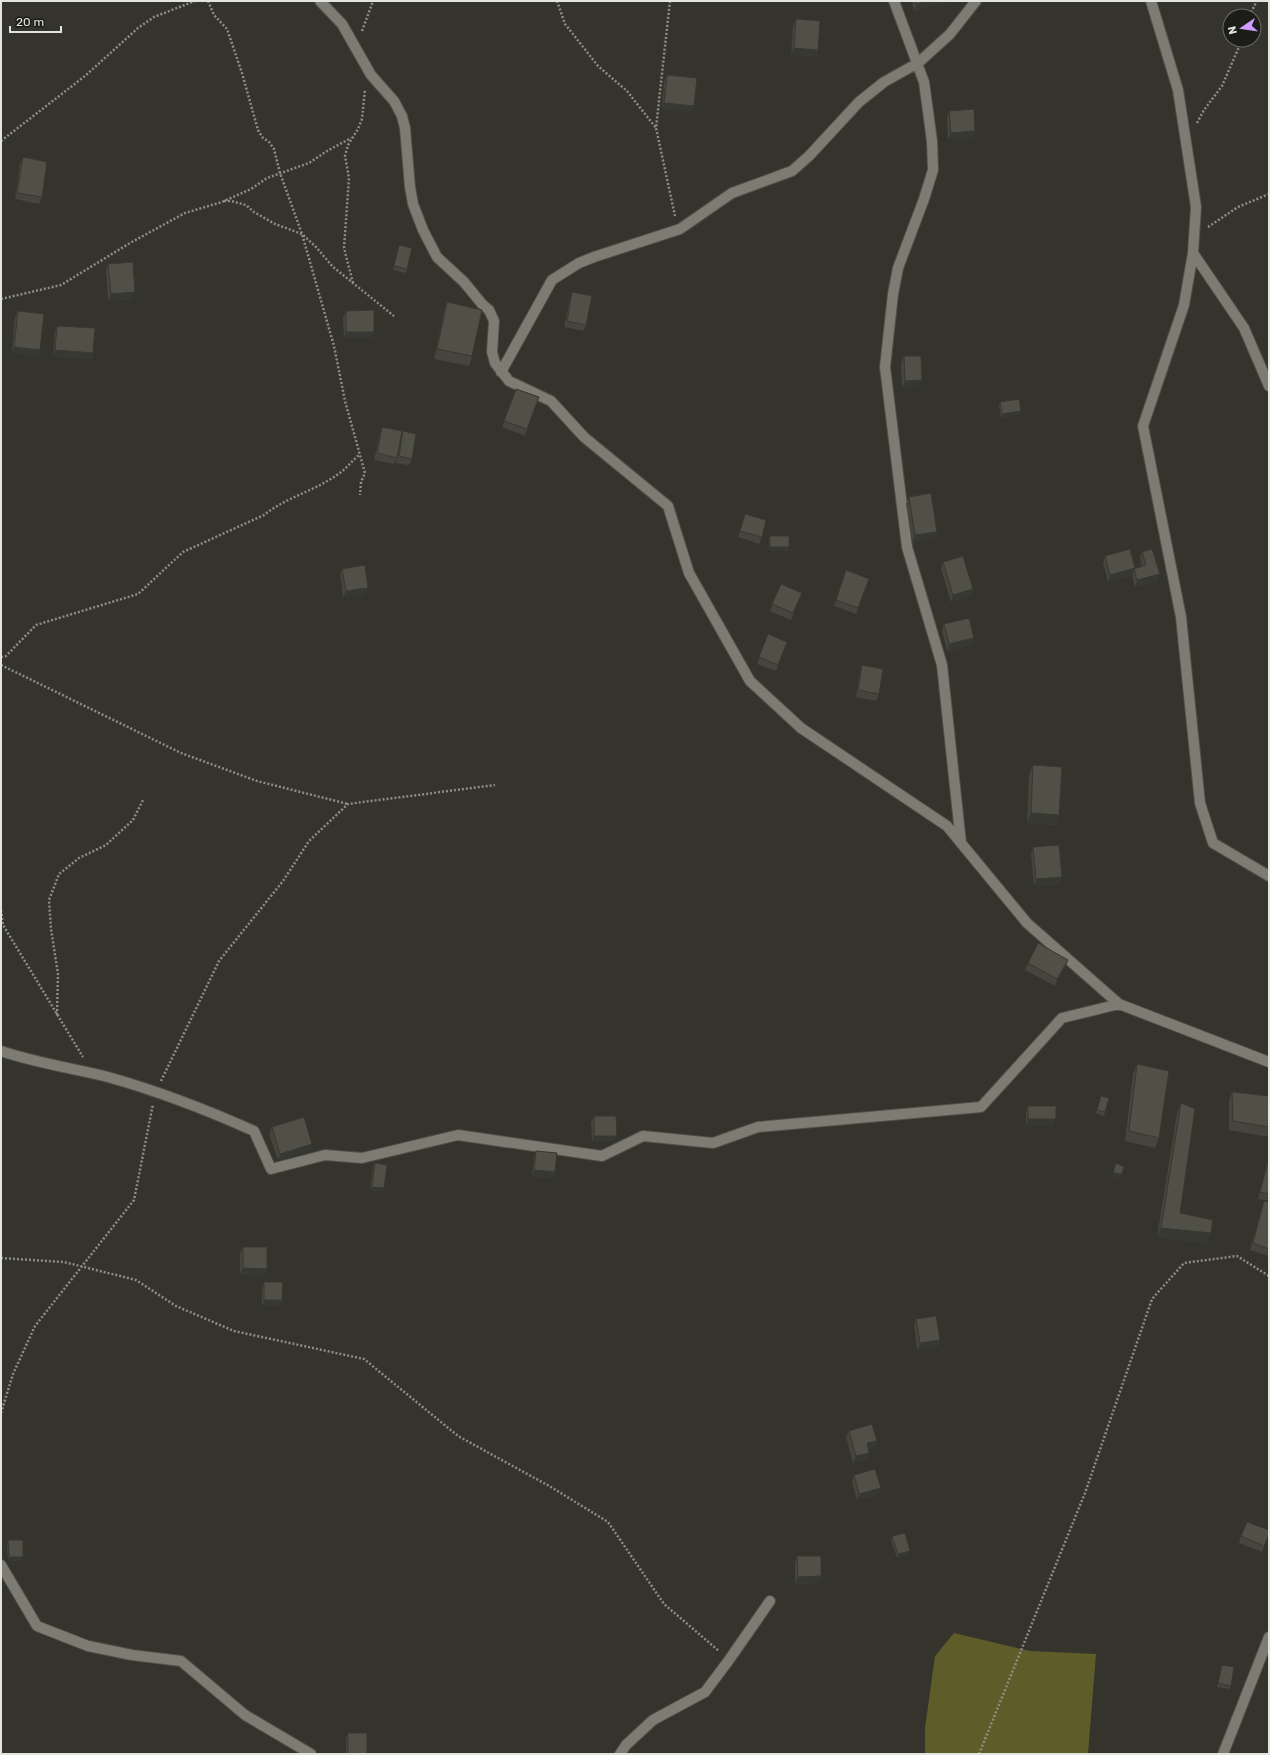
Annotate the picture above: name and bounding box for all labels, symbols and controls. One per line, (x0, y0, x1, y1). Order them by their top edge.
scale bar (10, 8, 61, 34)
north arrow (1222, 8, 1262, 48)
text: 20 m (16, 15, 44, 29)
text: N (1226, 25, 1240, 35)

